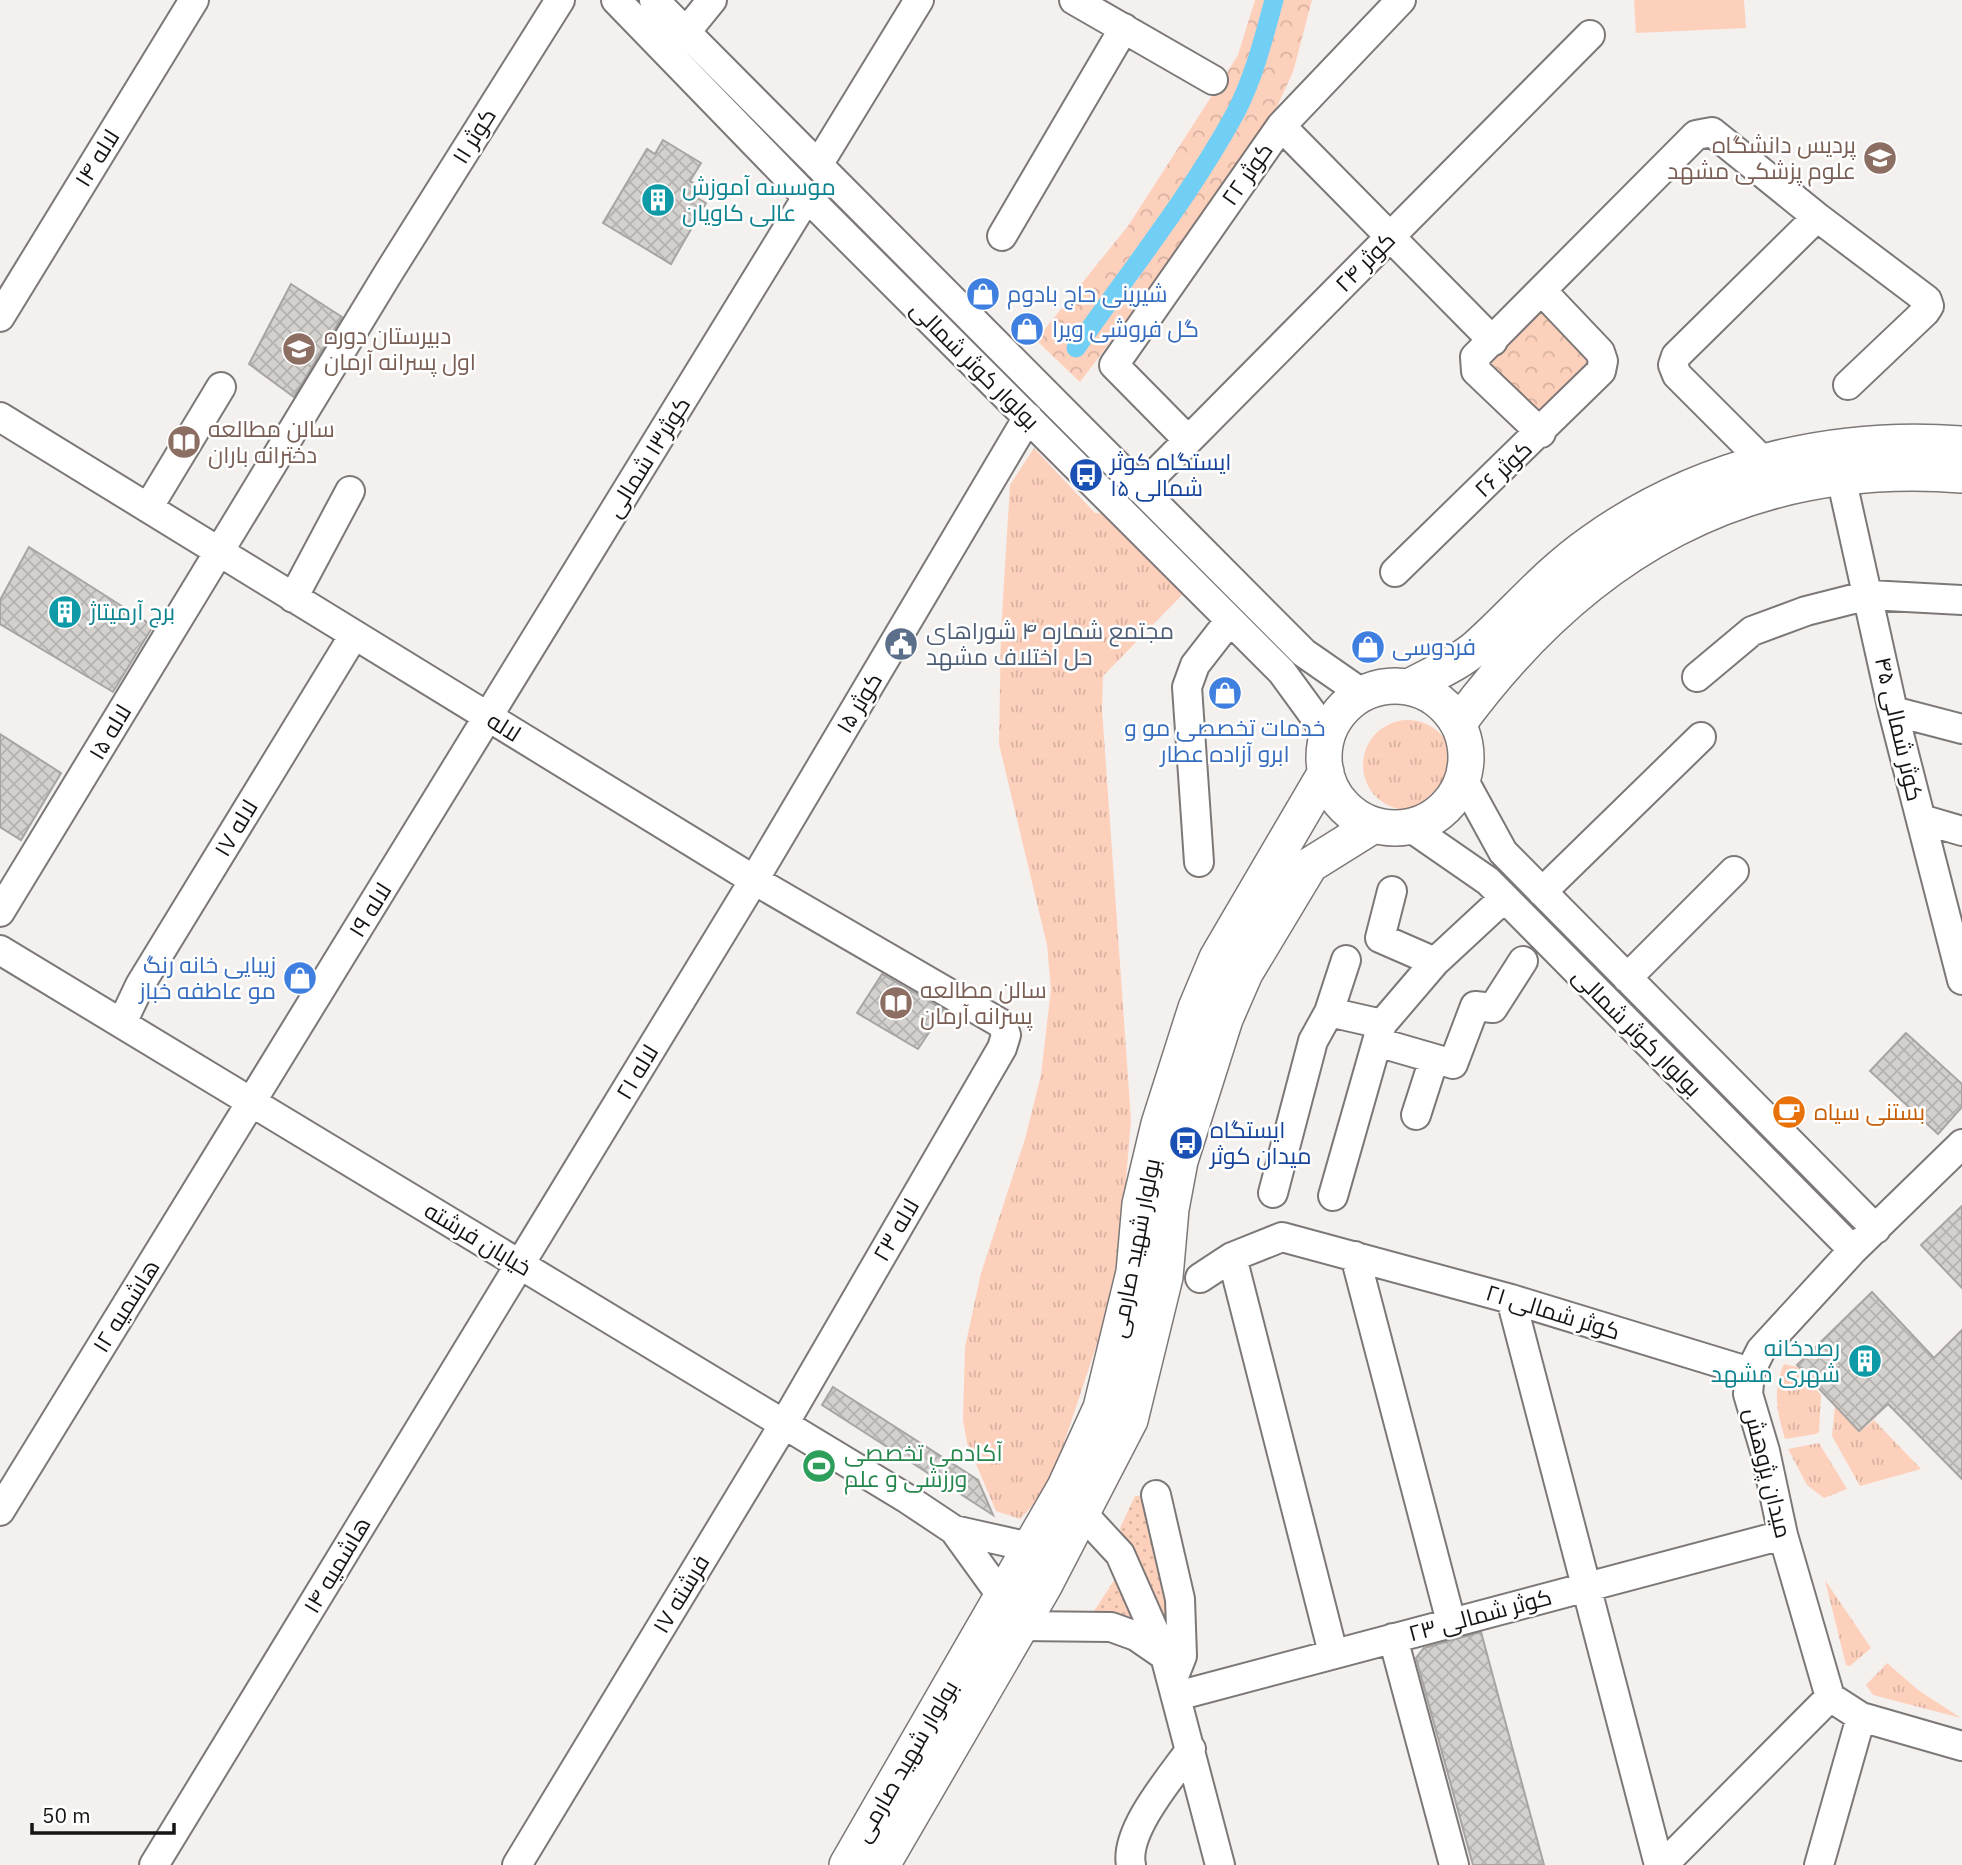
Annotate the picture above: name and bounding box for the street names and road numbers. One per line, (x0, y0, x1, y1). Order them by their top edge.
street label: کوثر ۱۱ (444, 102, 502, 169)
street label: لاله ۱۴ (67, 123, 125, 192)
street label: کوثر ۲۲ (1214, 136, 1279, 211)
street label: کوثر ۲۴ (1328, 225, 1401, 298)
street label: بولوار کوثر شمالی (905, 293, 1047, 435)
street label: کوثر۱۳ شمالی (598, 391, 696, 522)
street label: کوثر ۲۶ (1467, 433, 1538, 503)
street label: کوثر شمالی ۴۵ (1869, 654, 1931, 804)
street label: کوثر ۱۵ (828, 667, 888, 738)
street label: لاله ۱۵ (81, 698, 137, 765)
street label: لاله (482, 704, 527, 748)
street label: لاله ۱۷ (206, 793, 264, 861)
street label: لاله ۱۹ (341, 877, 397, 942)
street label: بولوار کوثر شمالی (1567, 960, 1709, 1102)
street label: لاله ۲۱ (608, 1038, 664, 1105)
street label: بولوار شهید صارمی (1102, 1156, 1166, 1340)
street label: لاله ۲۳ (865, 1193, 925, 1266)
street label: خیابان فرشته (419, 1194, 538, 1282)
street label: هاشمیه ۱۲ (85, 1253, 166, 1358)
street label: کوثر شمالی ۲۱ (1483, 1276, 1624, 1346)
street label: میدان پژوهش (1737, 1404, 1800, 1541)
street label: هاشمیه ۱۴ (296, 1511, 377, 1618)
street label: فرشته ۱۷ (645, 1549, 715, 1638)
street label: کوثر شمالی ۲۳ (1405, 1580, 1555, 1648)
street label: بولوار شهید صارمی (847, 1674, 964, 1847)

